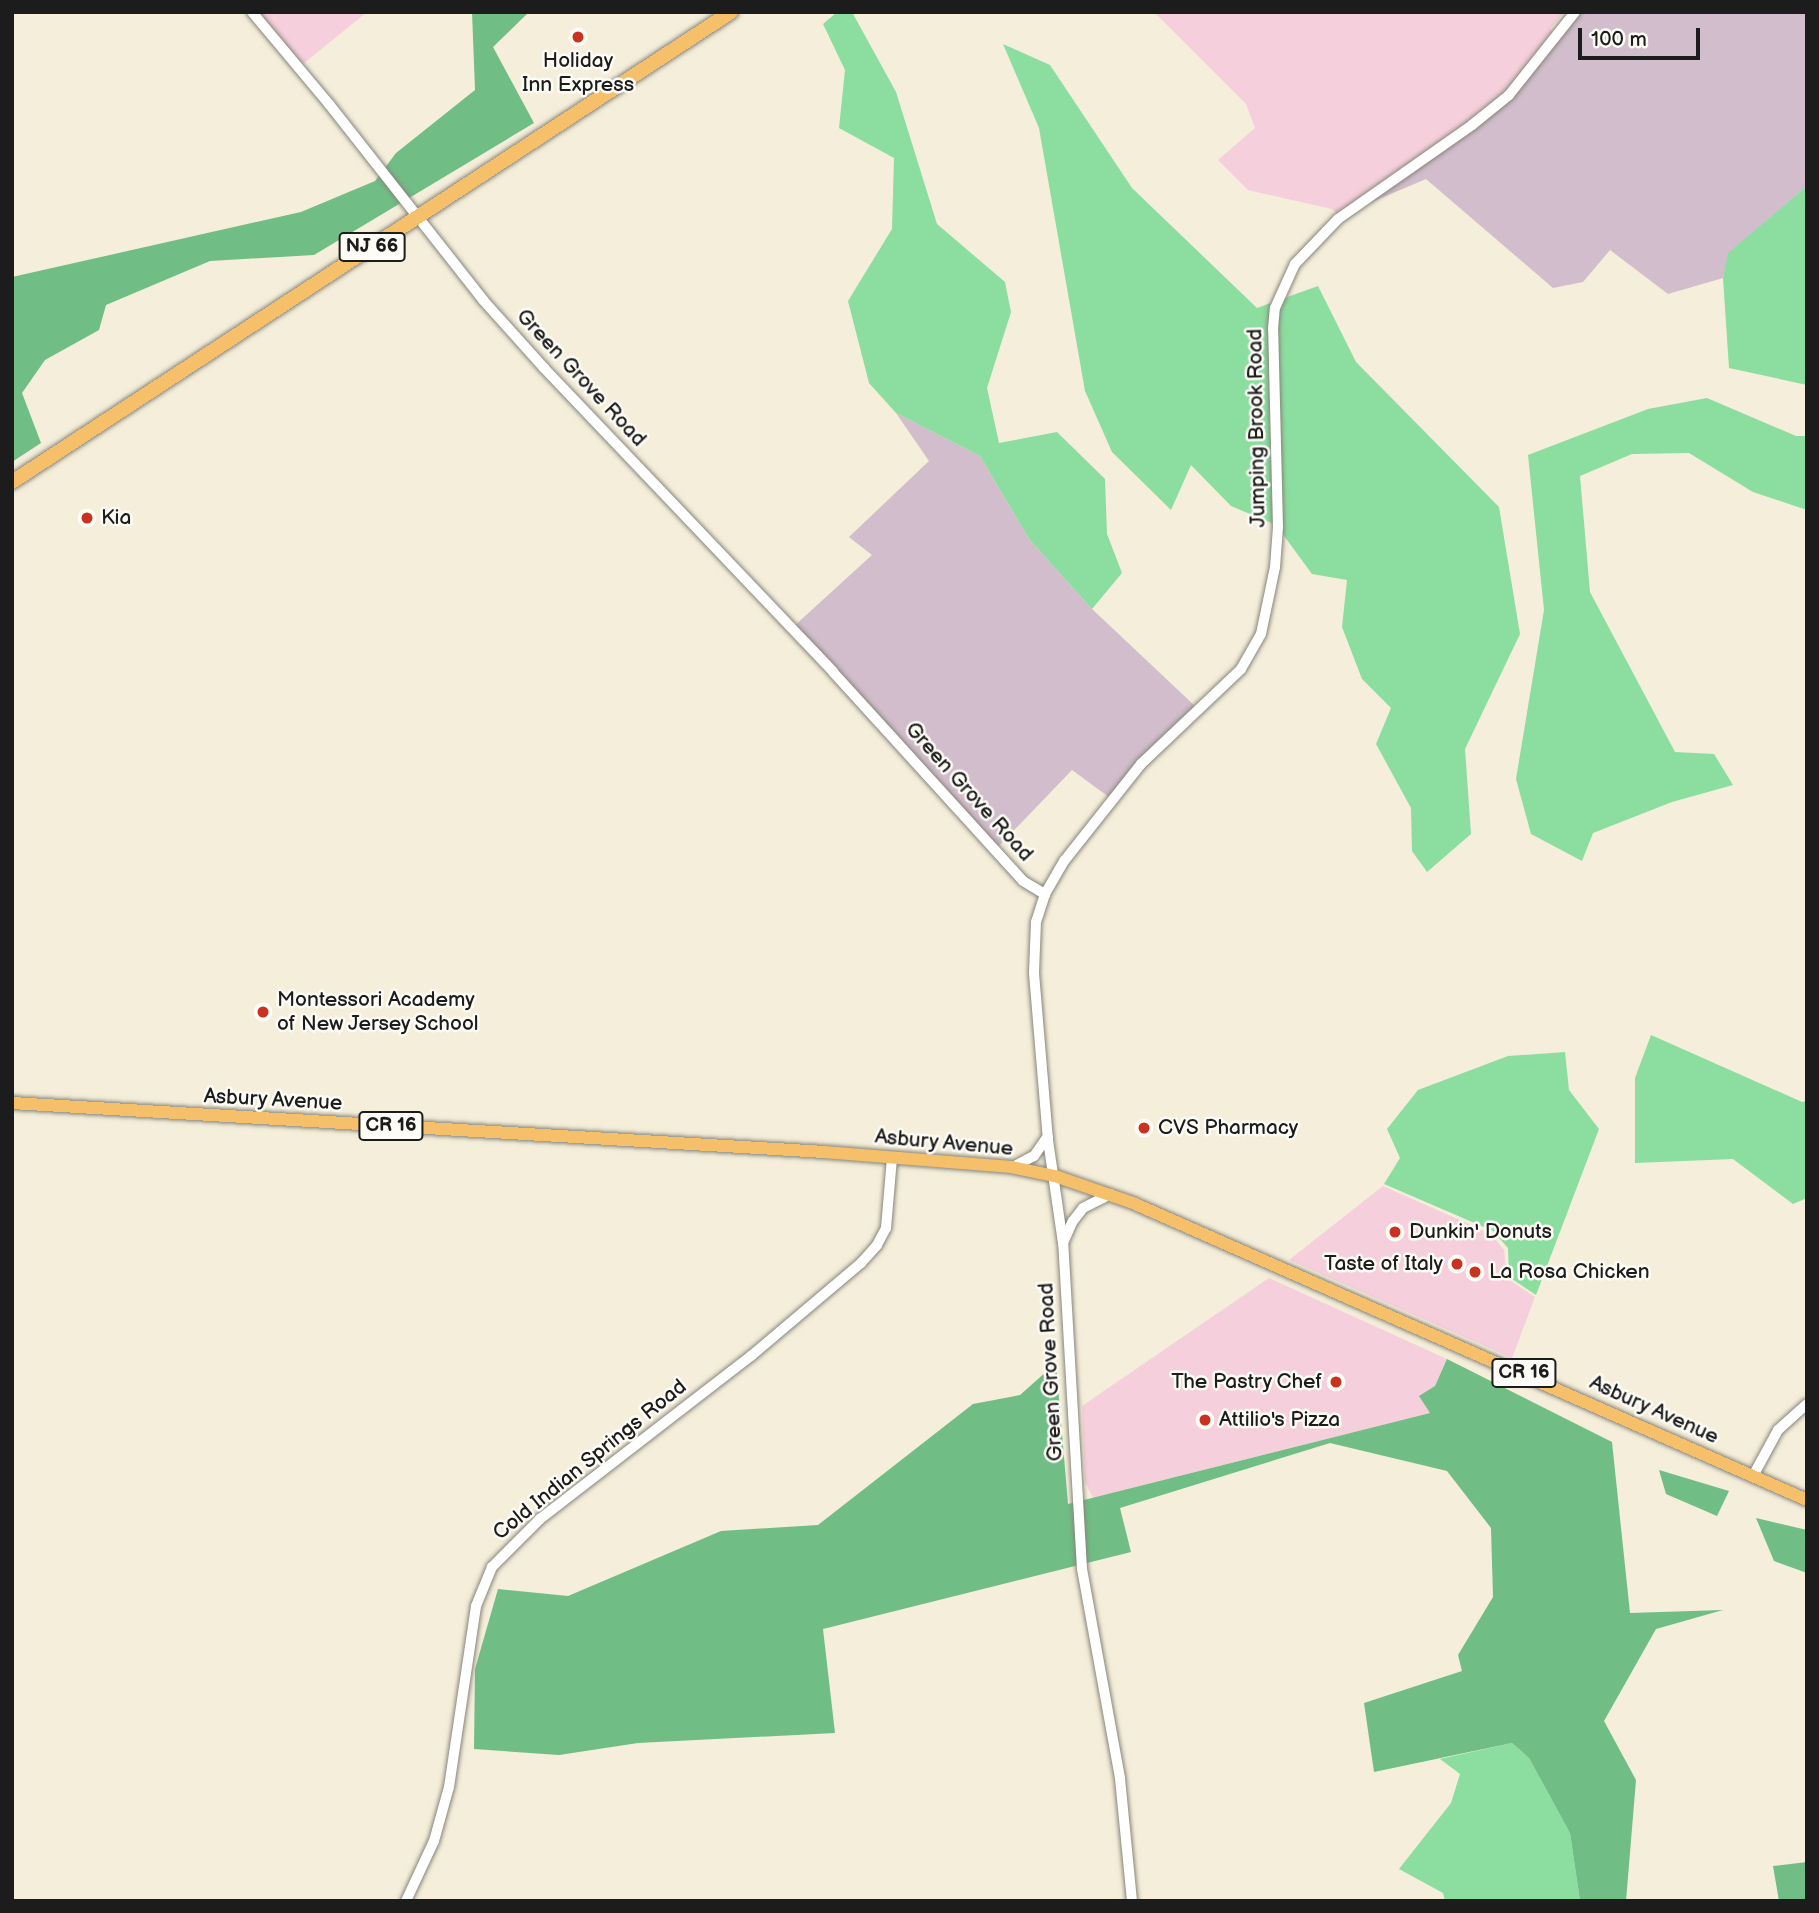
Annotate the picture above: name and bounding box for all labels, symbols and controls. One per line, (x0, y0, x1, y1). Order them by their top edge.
scale bar (1581, 14, 1703, 58)
text: 100 m (1591, 27, 1647, 52)
marker: Holiday Inn Express (570, 29, 586, 45)
place label: Holiday Inn Express (522, 48, 634, 98)
road number: NJ 66 (337, 232, 407, 262)
street label: Green Grove Road (511, 304, 651, 452)
street label: Jumping Brook Road (1243, 328, 1271, 528)
place label: Kia (101, 505, 131, 531)
marker: Kia (79, 510, 95, 526)
street label: Green Grove Road (900, 717, 1038, 867)
place label: Montessori Academy of New Jersey School (277, 987, 481, 1037)
marker: Montessori Academy of New Jersey School (255, 1004, 271, 1020)
street label: Asbury Avenue (202, 1084, 344, 1116)
road number: CR 16 (358, 1110, 424, 1142)
place label: CVS Pharmacy (1158, 1115, 1298, 1141)
marker: CVS Pharmacy (1136, 1120, 1152, 1136)
street label: Asbury Avenue (873, 1124, 1015, 1162)
place label: Dunkin' Donuts (1409, 1219, 1552, 1245)
marker: Dunkin' Donuts (1387, 1224, 1403, 1240)
place label: Taste of Italy (1324, 1251, 1443, 1277)
marker: Taste of Italy (1449, 1256, 1465, 1272)
place label: La Rosa Chicken (1489, 1259, 1650, 1285)
marker: La Rosa Chicken (1467, 1264, 1483, 1280)
street label: Green Grove Road (1034, 1282, 1068, 1462)
road number: CR 16 (1491, 1358, 1557, 1388)
place label: The Pastry Chef (1170, 1369, 1322, 1395)
street label: Asbury Avenue (1585, 1370, 1723, 1450)
street label: Cold Indian Springs Road (488, 1374, 692, 1546)
marker: The Pastry Chef (1328, 1374, 1344, 1390)
place label: Attilio's Pizza (1219, 1407, 1340, 1433)
marker: Attilio's Pizza (1197, 1412, 1213, 1428)

